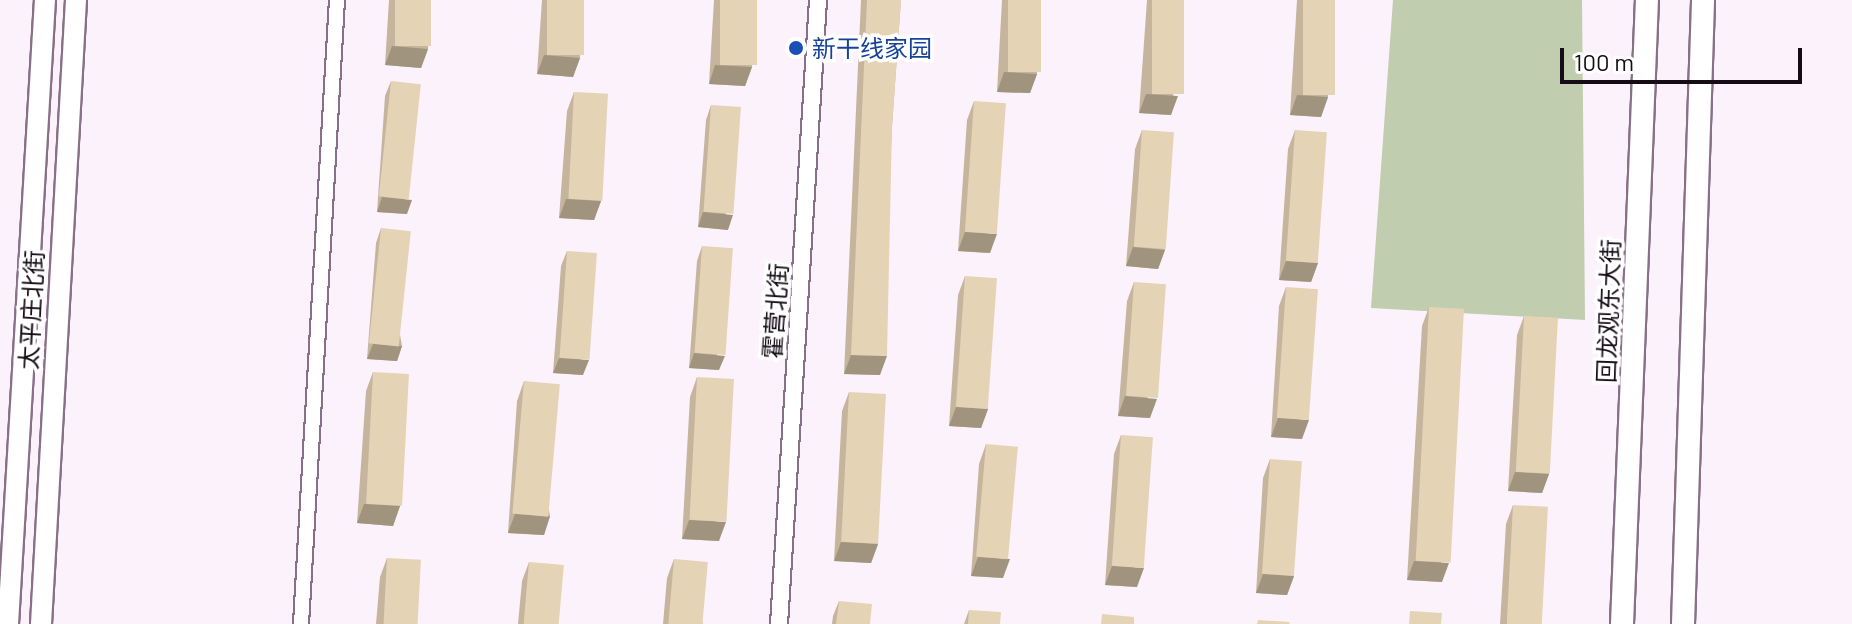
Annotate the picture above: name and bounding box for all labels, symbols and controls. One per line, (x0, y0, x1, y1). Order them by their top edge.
scale bar (1564, 32, 1806, 82)
place label: 新干线家园 (812, 34, 932, 62)
marker: 新干线家园 (787, 39, 805, 57)
text: 100 m (1574, 47, 1634, 76)
street label: 回龙观东大街 (1591, 239, 1625, 383)
street label: 太平庄北街 (13, 249, 49, 371)
street label: 霍营北街 (757, 262, 793, 360)

